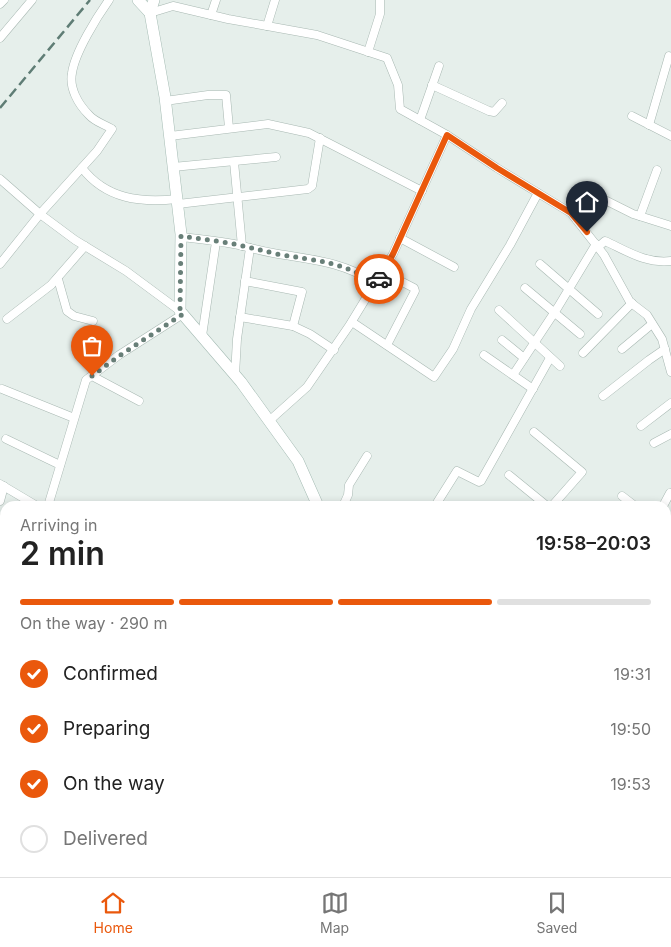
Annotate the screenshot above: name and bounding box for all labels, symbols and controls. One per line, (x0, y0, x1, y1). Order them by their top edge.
pin (566, 181, 608, 232)
icon: home (573, 188, 601, 216)
courier (354, 254, 404, 304)
icon: car (365, 265, 393, 293)
pin (71, 325, 113, 376)
icon: bag (78, 332, 106, 360)
text: Arriving in (20, 515, 97, 535)
text: 19:58–20:03 (536, 532, 651, 555)
text: 2 min (20, 534, 105, 573)
text: On the way · 290 m (20, 613, 167, 633)
icon: check (20, 660, 48, 688)
text: Confirmed (63, 662, 158, 685)
text: 19:31 (614, 664, 651, 684)
icon: check (20, 715, 48, 743)
text: Preparing (63, 717, 150, 740)
text: 19:50 (610, 719, 651, 739)
icon: check (20, 770, 48, 798)
text: On the way (63, 772, 165, 795)
text: 19:53 (610, 774, 651, 794)
text: Delivered (63, 827, 148, 850)
tab: Home (94, 889, 133, 936)
tab: Map (320, 889, 349, 936)
tab: Saved (536, 889, 577, 936)

